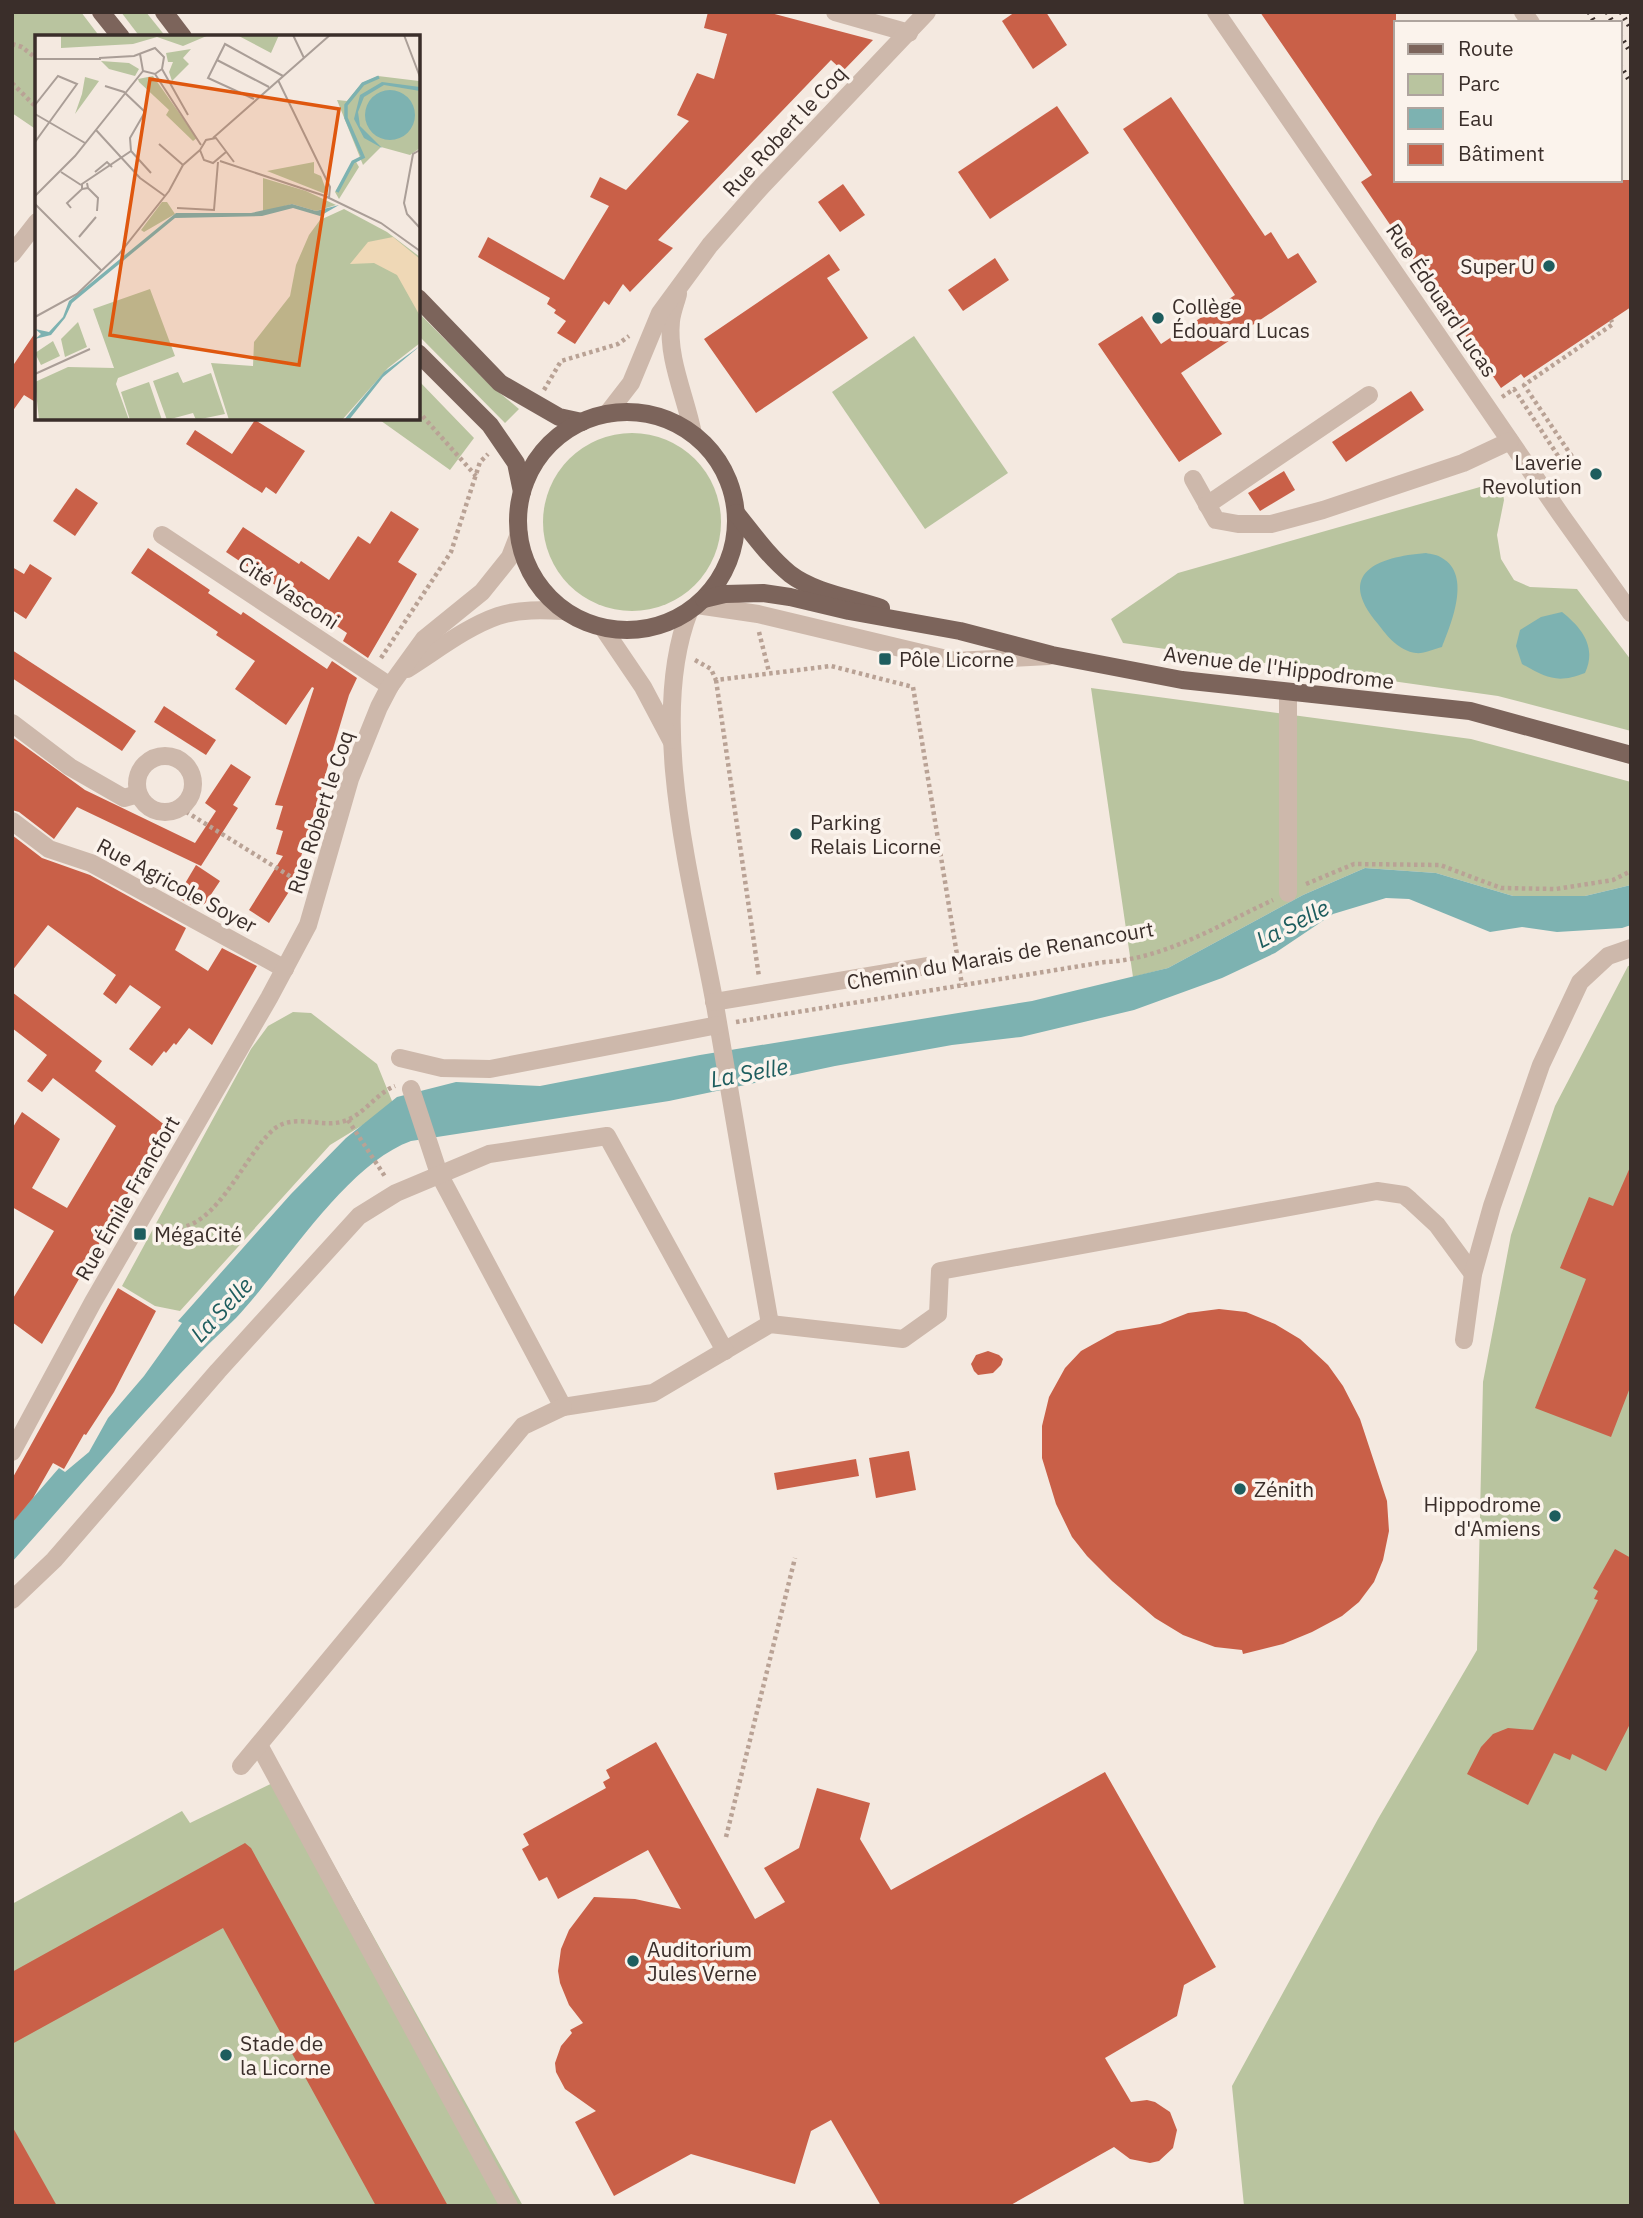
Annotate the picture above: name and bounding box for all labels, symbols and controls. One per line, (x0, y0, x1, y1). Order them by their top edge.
legend (1394, 21, 1622, 182)
text: Route (1458, 34, 1514, 62)
inset map (35, 35, 420, 420)
street label: Rue Robert le Coq (716, 59, 852, 203)
text: Parc (1458, 69, 1500, 97)
text: Eau (1458, 104, 1493, 132)
text: Bâtiment (1458, 139, 1545, 167)
street label: Rue Édouard Lucas (1380, 218, 1504, 382)
place label: Super U (1460, 252, 1535, 280)
marker: Super U (1541, 258, 1557, 274)
place label: Collège Édouard Lucas (1172, 292, 1310, 344)
marker: Collège Édouard Lucas (1150, 310, 1166, 326)
place label: Laverie Revolution (1482, 448, 1582, 500)
marker: Laverie Revolution (1588, 466, 1604, 482)
street label: Cité Vasconi (233, 549, 345, 635)
street label: Avenue de l'Hippodrome (1162, 639, 1396, 695)
place label: Pôle Licorne (899, 645, 1014, 673)
marker: Pôle Licorne (877, 651, 893, 667)
street label: Rue Robert le Coq (280, 727, 360, 897)
place label: Parking Relais Licorne (810, 808, 941, 860)
marker: Parking Relais Licorne (788, 826, 804, 842)
street label: Rue Agricole Soyer (92, 831, 262, 939)
water label: La Selle (1250, 892, 1334, 954)
street label: Chemin du Marais de Renancourt (844, 914, 1156, 996)
water label: La Selle (708, 1050, 790, 1094)
street label: Rue Émile Francfort (68, 1110, 186, 1286)
place label: MégaCité (154, 1220, 242, 1248)
marker: MégaCité (132, 1226, 148, 1242)
water label: La Selle (183, 1270, 259, 1348)
place label: Zénith (1254, 1475, 1314, 1503)
marker: Zénith (1232, 1481, 1248, 1497)
place label: Hippodrome d'Amiens (1423, 1490, 1541, 1542)
marker: Hippodrome d'Amiens (1547, 1508, 1563, 1524)
place label: Auditorium Jules Verne (647, 1935, 757, 1987)
marker: Auditorium Jules Verne (625, 1953, 641, 1969)
place label: Stade de la Licorne (240, 2029, 331, 2081)
marker: Stade de la Licorne (218, 2047, 234, 2063)

